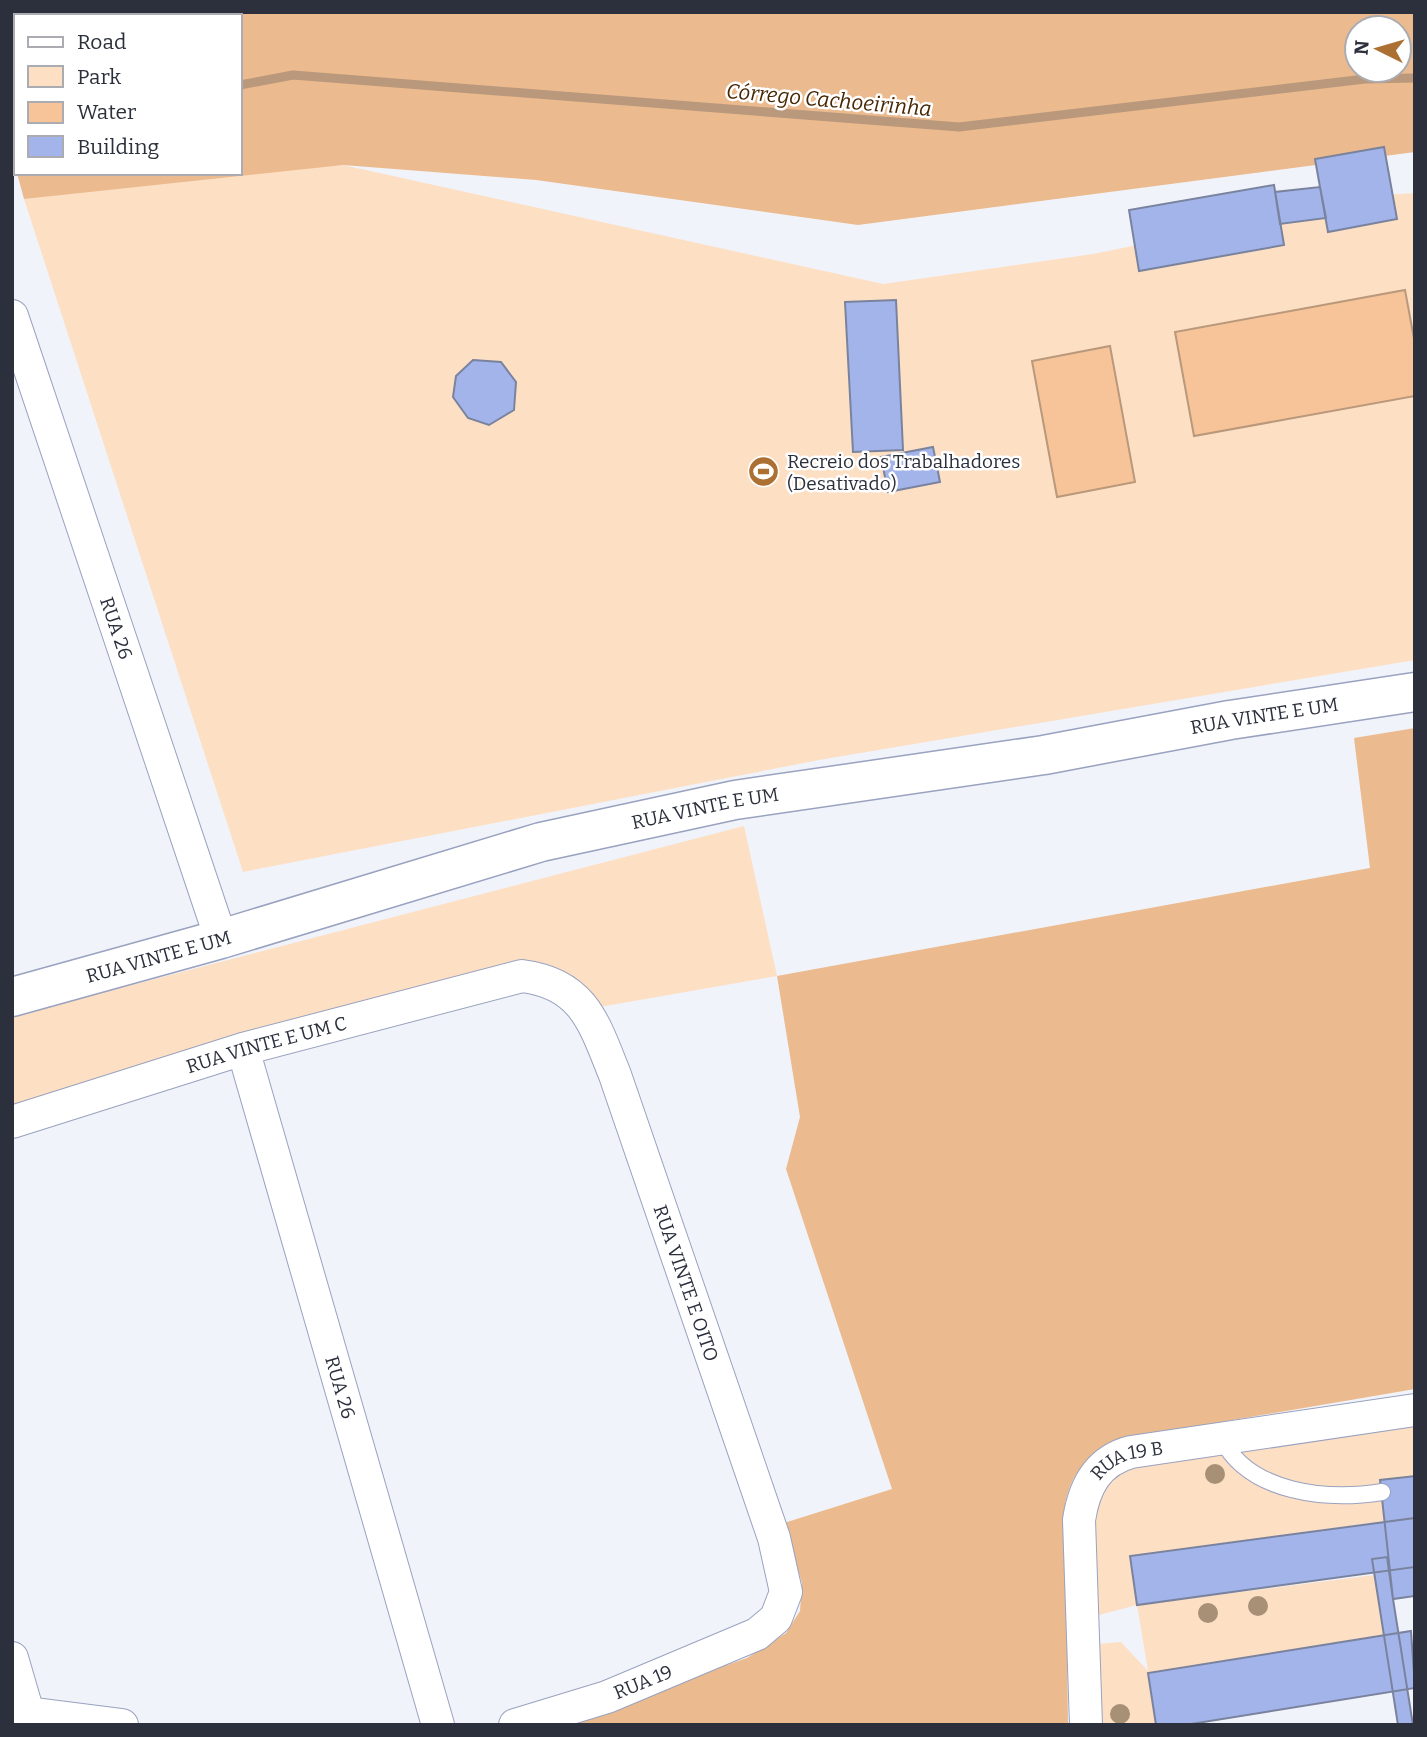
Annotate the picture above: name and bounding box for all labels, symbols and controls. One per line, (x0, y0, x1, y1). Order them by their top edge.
legend (14, 14, 242, 175)
north arrow (1343, 14, 1413, 84)
text: Road (77, 29, 126, 55)
text: N (1349, 39, 1374, 56)
text: Park (77, 64, 121, 90)
water label: Córrego Cachoeirinha (725, 78, 933, 122)
text: Water (77, 99, 136, 125)
text: Building (77, 134, 160, 160)
place label: Recreio dos Trabalhadores (Desativado) (787, 450, 1020, 495)
sports icon: Recreio dos Trabalhadores (Desativado) (747, 455, 781, 489)
street label: RUA 26 (96, 594, 138, 662)
street label: RUA VINTE E UM (1188, 692, 1340, 739)
street label: RUA VINTE E UM (629, 782, 780, 834)
street label: RUA VINTE E UM (83, 925, 234, 987)
street label: RUA VINTE E UM C (183, 1011, 349, 1078)
street label: RUA VINTE E OITO (649, 1202, 724, 1364)
street label: RUA 26 (321, 1353, 361, 1421)
street label: RUA 19 B (1085, 1436, 1165, 1484)
street label: RUA 19 (610, 1660, 676, 1704)

